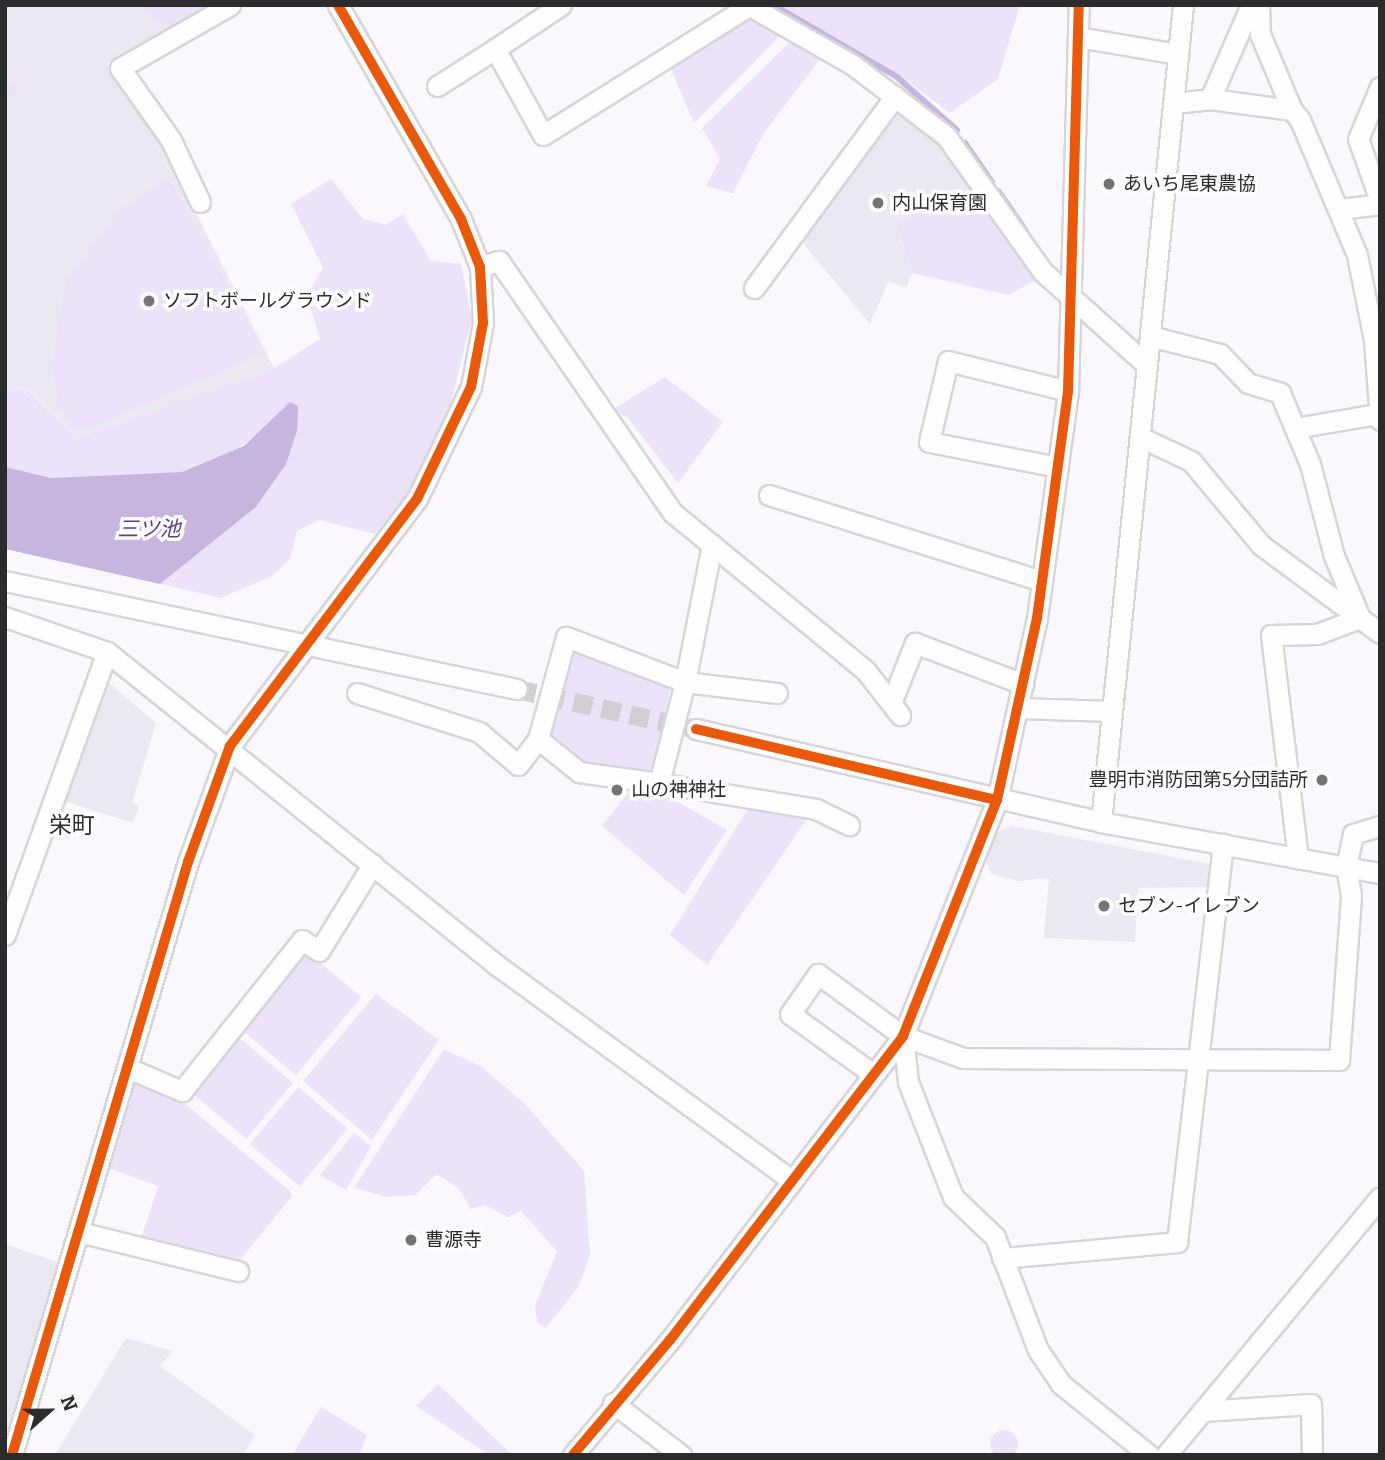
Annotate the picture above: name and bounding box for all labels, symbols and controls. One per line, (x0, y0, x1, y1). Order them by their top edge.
place label: あいち尾東農協 (1123, 173, 1256, 195)
marker: あいち尾東農協 (1101, 176, 1117, 192)
place label: 内山保育園 (892, 192, 987, 214)
marker: 内山保育園 (870, 195, 886, 211)
place label: ソフトボールグラウンド (163, 290, 372, 312)
marker: ソフトボールグラウンド (141, 293, 157, 309)
water label: 三ツ池 (118, 516, 180, 542)
place label: 豊明市消防団第5分団詰所 (1089, 769, 1308, 791)
marker: 豊明市消防団第5分団詰所 (1314, 772, 1330, 788)
place label: 山の神神社 (631, 779, 726, 801)
marker: 山の神神社 (609, 782, 625, 798)
district label: 栄町 (49, 811, 95, 839)
place label: セブン-イレブン (1118, 895, 1260, 917)
marker: セブン-イレブン (1096, 898, 1112, 914)
place label: 曹源寺 (425, 1229, 482, 1251)
marker: 曹源寺 (403, 1232, 419, 1248)
north arrow (14, 1376, 84, 1446)
text: N (56, 1392, 82, 1414)

